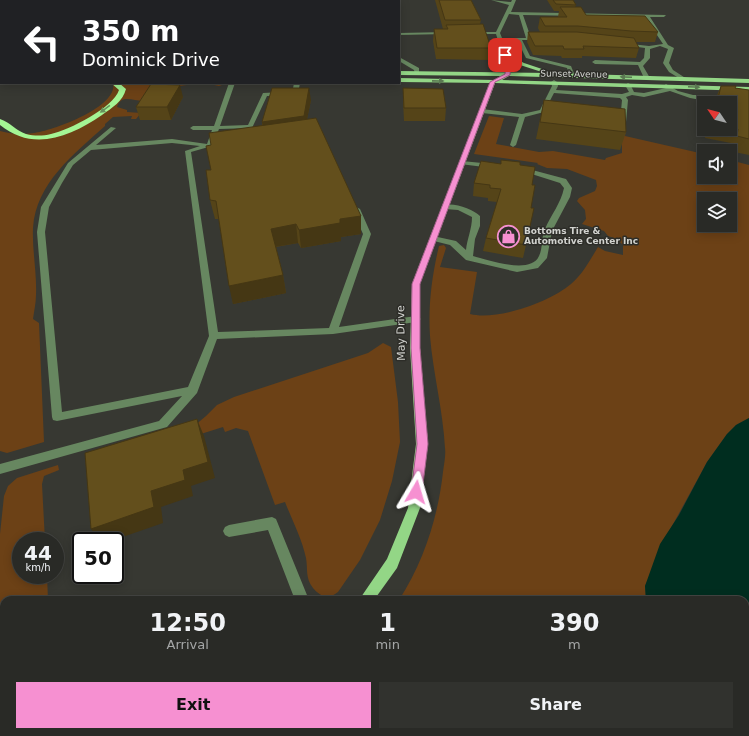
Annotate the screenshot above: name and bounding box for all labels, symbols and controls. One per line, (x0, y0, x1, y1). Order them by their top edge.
text: 350 m (82, 15, 179, 48)
icon: left (16, 16, 68, 68)
pin (488, 38, 522, 72)
icon: arrive (494, 44, 516, 66)
text: Dominick Drive (82, 49, 220, 70)
street label: Sunset Avenue (540, 68, 608, 80)
one-way arrow (620, 74, 632, 81)
one-way arrow (432, 78, 445, 84)
one-way arrow (688, 84, 701, 90)
north arrow (697, 96, 737, 136)
map controls (697, 96, 737, 232)
one-way arrow (100, 105, 110, 113)
button: sound (697, 144, 737, 184)
button: layers (697, 192, 737, 232)
shop icon: Bottoms Tire & Automotive Center Inc (495, 223, 521, 249)
place label: Bottoms Tire & Automotive Center Inc (524, 226, 638, 246)
street label: May Drive (394, 305, 408, 361)
position arrow (395, 471, 437, 513)
speed limit sign: 50 (72, 532, 124, 584)
text: 44 (24, 541, 52, 565)
text: km/h (25, 562, 51, 573)
text: 12:50 (149, 609, 226, 637)
text: 1 (379, 609, 396, 637)
text: 390 (549, 609, 599, 637)
text: Arrival (167, 637, 209, 652)
text: min (375, 637, 400, 652)
text: m (568, 637, 581, 652)
button: Exit (16, 682, 371, 728)
button: Share (379, 682, 733, 728)

